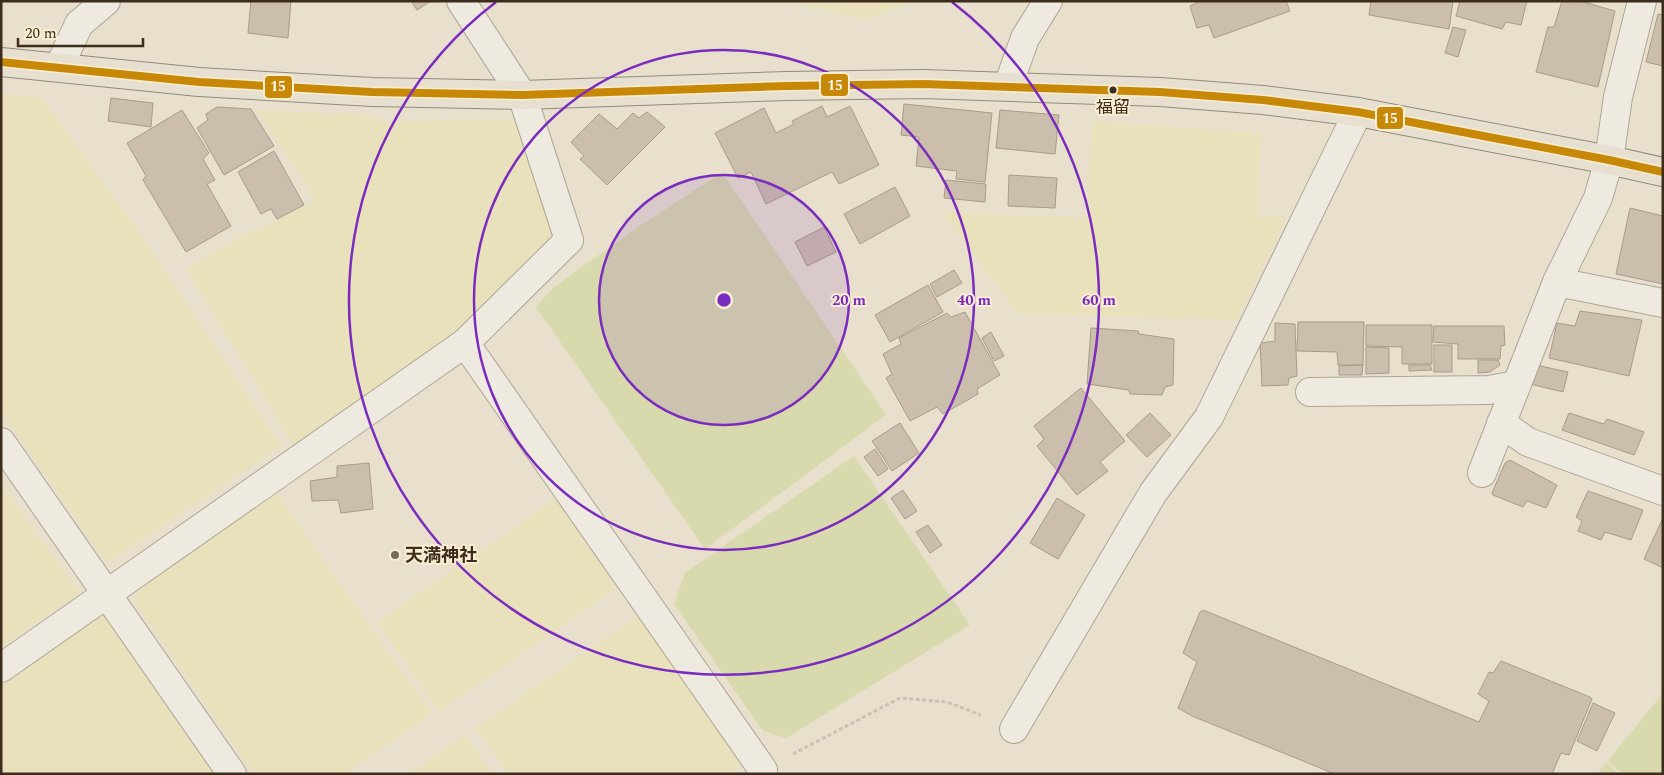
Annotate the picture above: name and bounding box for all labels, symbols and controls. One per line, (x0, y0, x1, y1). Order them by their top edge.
scale bar (18, 15, 142, 47)
text: 20 m (25, 22, 57, 45)
line badge: 15 (820, 73, 849, 97)
line badge: 15 (264, 75, 293, 99)
text: 15 (827, 75, 843, 96)
text: 15 (270, 76, 286, 97)
marker: 福留 (1108, 85, 1118, 95)
place label: 福留 (1096, 95, 1130, 121)
line badge: 15 (1376, 106, 1404, 130)
text: 15 (1382, 108, 1398, 129)
text: 20 m (832, 289, 867, 312)
text: 40 m (957, 289, 992, 312)
text: 60 m (1082, 289, 1117, 312)
centre of rings (715, 291, 733, 309)
place label: 天満神社 (405, 542, 477, 569)
marker: 天満神社 (389, 549, 401, 561)

